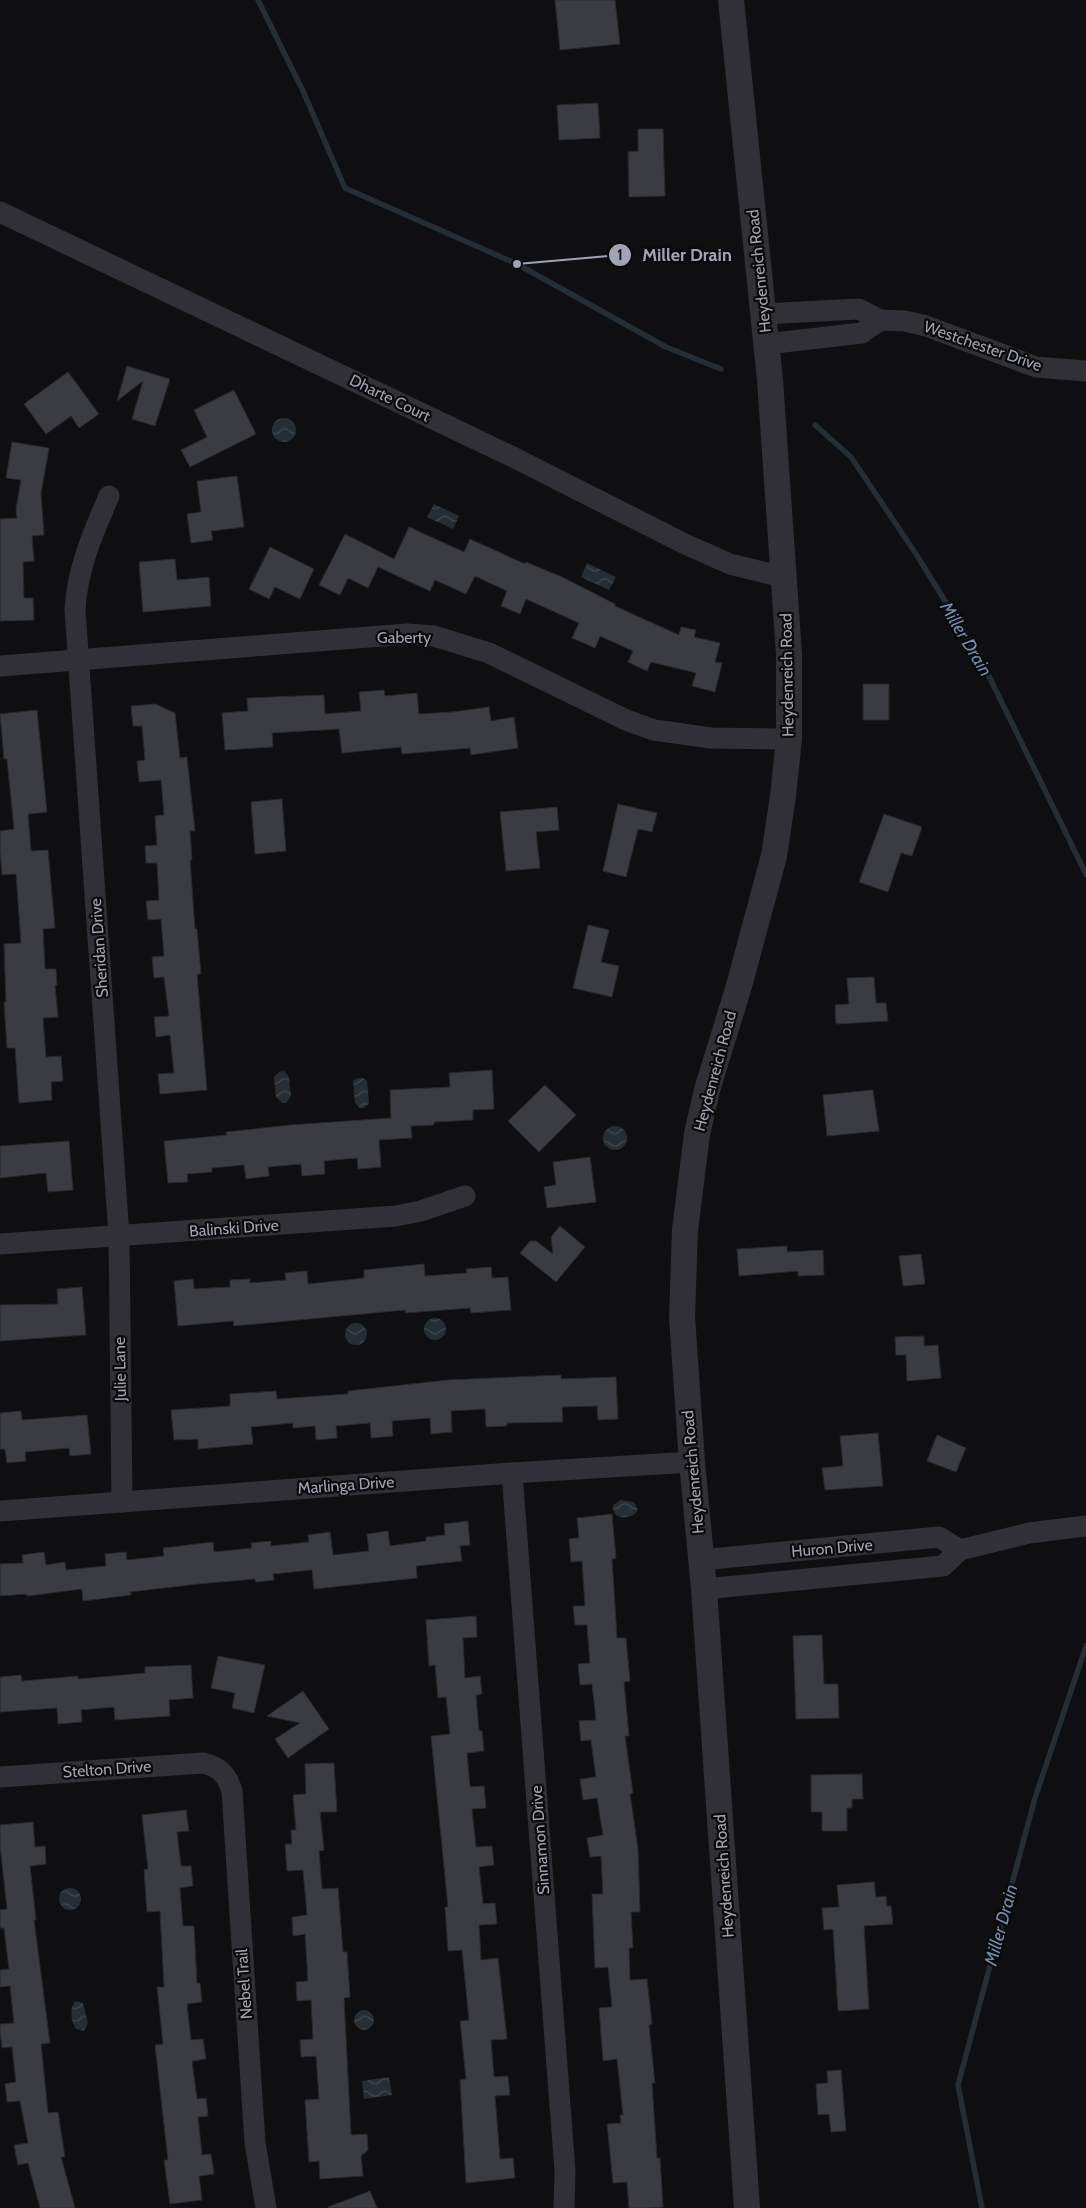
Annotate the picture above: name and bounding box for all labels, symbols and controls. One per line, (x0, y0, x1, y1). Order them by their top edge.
street label: Heydenreich Road (743, 208, 775, 334)
callout: Miller Drain (607, 238, 742, 271)
text: Miller Drain (642, 244, 732, 266)
text: 1 (617, 246, 623, 264)
street label: Westchester Drive (922, 317, 1044, 375)
street label: Dharte Court (347, 370, 434, 426)
water label: Miller Drain (935, 597, 997, 680)
street label: Heydenreich Road (776, 613, 798, 737)
street label: Gaberty (377, 628, 431, 647)
street label: Sheridan Drive (86, 898, 112, 998)
street label: Heydenreich Road (690, 1009, 740, 1133)
street label: Balinski Drive (188, 1215, 280, 1241)
street label: Julie Lane (110, 1337, 130, 1402)
street label: Heydenreich Road (678, 1410, 708, 1534)
street label: Marlinga Drive (297, 1472, 395, 1498)
street label: Huron Drive (791, 1535, 873, 1561)
street label: Stelton Drive (62, 1756, 152, 1782)
street label: Sinnamon Drive (527, 1785, 553, 1895)
street label: Heydenreich Road (710, 1814, 738, 1938)
water label: Miller Drain (979, 1882, 1022, 1969)
street label: Nebel Trail (232, 1948, 256, 2020)

